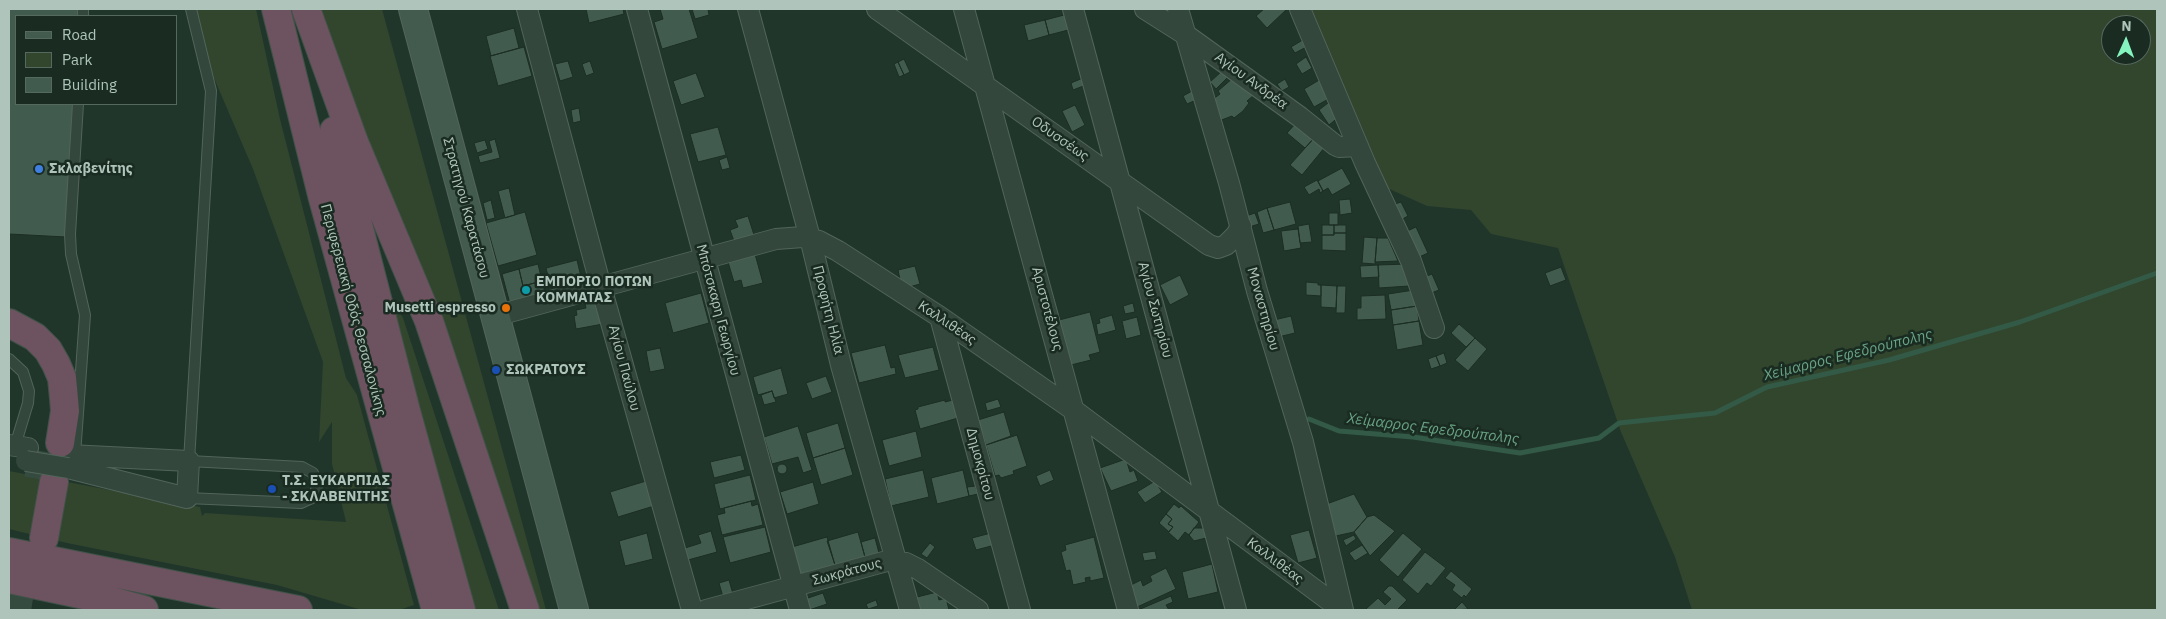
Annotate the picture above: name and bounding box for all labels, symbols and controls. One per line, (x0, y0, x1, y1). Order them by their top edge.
legend (15, 15, 178, 105)
north arrow (2101, 15, 2151, 65)
text: N (2121, 17, 2132, 35)
text: Road (62, 25, 97, 44)
street label: Αγίου Ανδρέα (1211, 49, 1291, 113)
text: Park (62, 50, 92, 69)
text: Building (62, 75, 117, 94)
street label: Οδυσσέως (1028, 113, 1092, 165)
street label: Στρατηγού Καρατάσου (439, 136, 493, 280)
place label: Σκλαβενίτης (49, 161, 133, 177)
marker: Σκλαβενίτης (33, 163, 45, 175)
street label: Περιφερειακή Οδός Θεσσαλονίκης (317, 202, 389, 418)
street label: Μπότσκαρη Γεωργίου (692, 242, 744, 378)
street label: Αγίου Σωτηρίου (1134, 260, 1176, 360)
street label: Προφήτη Ηλία (809, 264, 847, 356)
street label: Αριστοτέλους (1028, 265, 1066, 353)
street label: Μοναστηρίου (1243, 265, 1283, 353)
place label: ΕΜΠΟΡΙΟ ΠΟΤΩΝ ΚΟΜΜΑΤΑΣ (536, 274, 652, 306)
marker: ΕΜΠΟΡΙΟ ΠΟΤΩΝ ΚΟΜΜΑΤΑΣ (520, 284, 532, 296)
street label: Καλλιθέας (915, 297, 979, 349)
place label: Musetti espresso (385, 300, 496, 316)
marker: Musetti espresso (500, 302, 512, 314)
street label: Αγίου Παύλου (604, 323, 644, 413)
water label: Χείμαρρος Εφεδρούπολης (1762, 325, 1934, 385)
place label: ΣΩΚΡΑΤΟΥΣ (506, 362, 586, 378)
marker: ΣΩΚΡΑΤΟΥΣ (490, 364, 502, 376)
water label: Χείμαρρος Εφεδρούπολης (1346, 409, 1520, 449)
street label: Δημοκρίτου (962, 426, 998, 502)
place label: Τ.Σ. ΕΥΚΑΡΠΙΑΣ - ΣΚΛΑΒΕΝΙΤΗΣ (282, 473, 390, 506)
marker: Τ.Σ. ΕΥΚΑΡΠΙΑΣ - ΣΚΛΑΒΕΝΙΤΗΣ (266, 483, 278, 495)
street label: Καλλιθέας (1243, 534, 1307, 588)
street label: Σωκράτους (811, 555, 883, 589)

